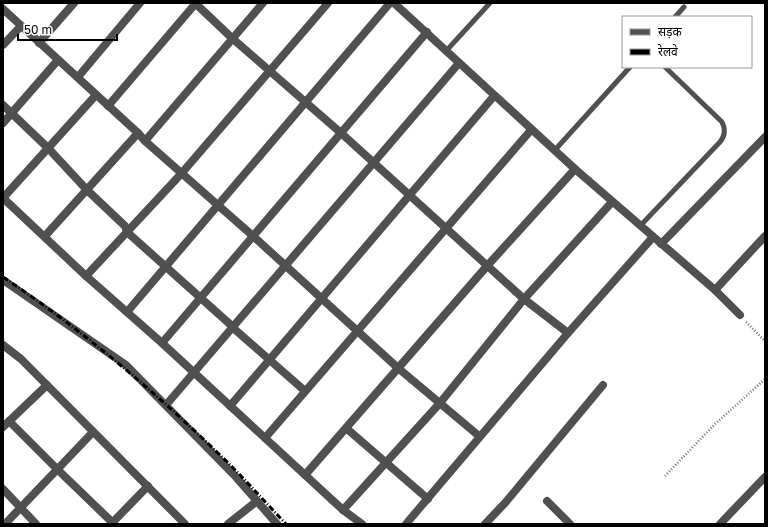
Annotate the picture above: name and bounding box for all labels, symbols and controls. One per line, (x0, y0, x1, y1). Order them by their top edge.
scale bar (18, 16, 117, 42)
legend (622, 16, 752, 68)
text: 50 m (24, 22, 52, 37)
text: सड़क (658, 24, 683, 39)
text: रेलवे (658, 44, 678, 59)

